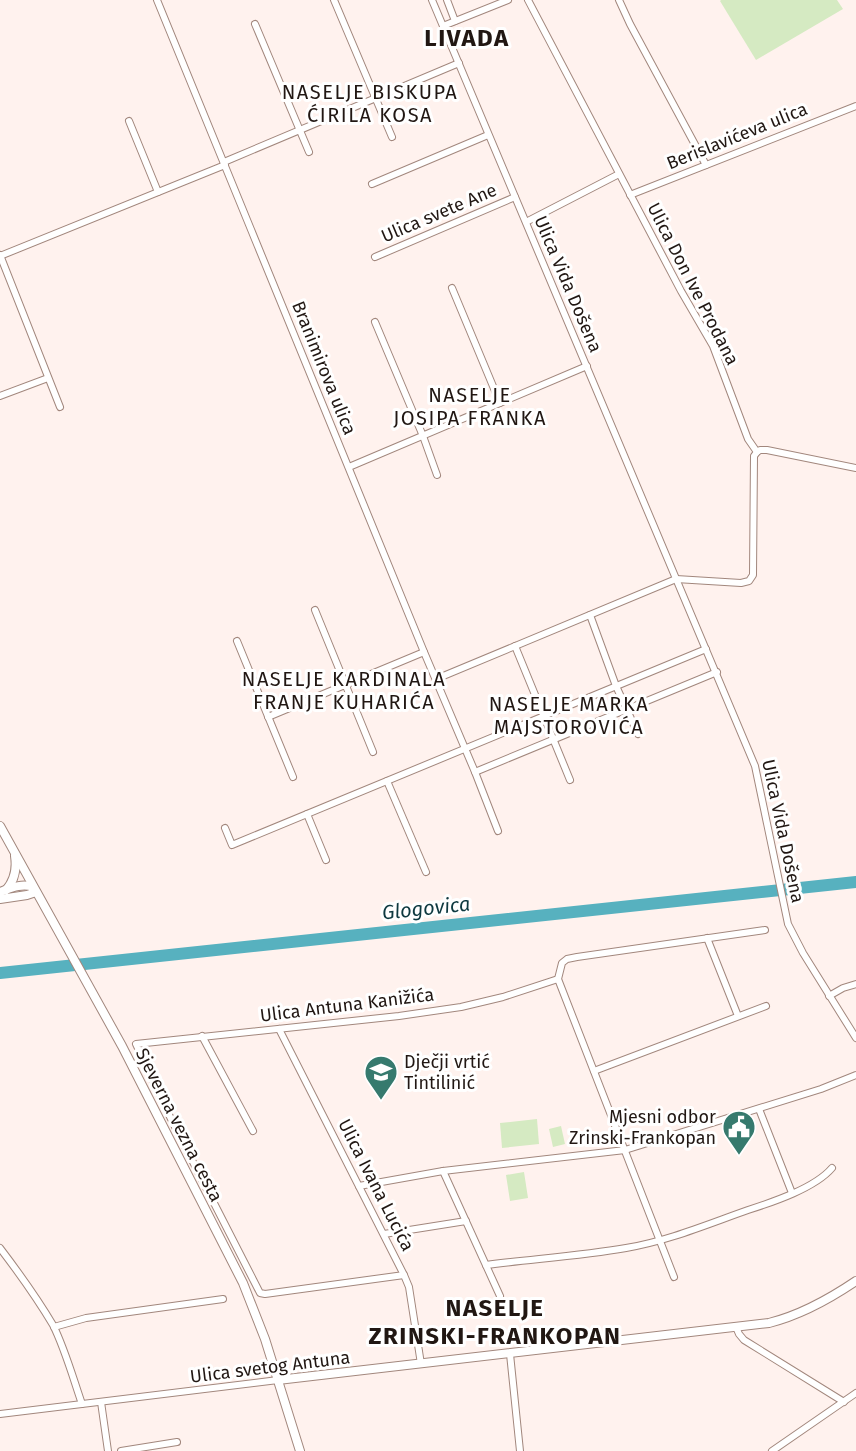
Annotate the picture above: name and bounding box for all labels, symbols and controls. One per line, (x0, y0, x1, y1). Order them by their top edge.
district label: LIVADA (424, 24, 510, 52)
district label: NASELJE BISKUPA ĆIRILA KOSA (282, 80, 458, 127)
street label: Berislavićeva ulica (663, 98, 811, 174)
street label: Ulica svete Ane (378, 179, 500, 247)
street label: Ulica Don Ive Prodana (643, 199, 743, 369)
street label: Ulica Vida Došena (529, 212, 607, 356)
street label: Branimirova ulica (287, 298, 361, 438)
district label: NASELJE JOSIPA FRANKA (393, 383, 547, 430)
district label: NASELJE KARDINALA FRANJE KUHARIĆA (242, 667, 446, 714)
district label: NASELJE MARKA MAJSTOROVIĆA (489, 692, 649, 739)
street label: Ulica Vida Došena (757, 757, 809, 905)
water label: Glogovica (381, 891, 471, 925)
street label: Ulica Antuna Kanižića (259, 983, 435, 1027)
street label: Sjeverna vezna cesta (131, 1045, 227, 1205)
place label: Dječji vrtić Tintilinić (404, 1051, 490, 1094)
school or university icon: Dječji vrtić Tintilinić (363, 1054, 399, 1101)
place label: Mjesni odbor Zrinski-Frankopan (569, 1106, 716, 1149)
public building icon: Mjesni odbor Zrinski-Frankopan (721, 1109, 757, 1156)
street label: Ulica Ivana Lucića (333, 1115, 419, 1255)
district label: NASELJE ZRINSKI-FRANKOPAN (369, 1294, 621, 1350)
street label: Ulica svetog Antuna (189, 1346, 351, 1388)

